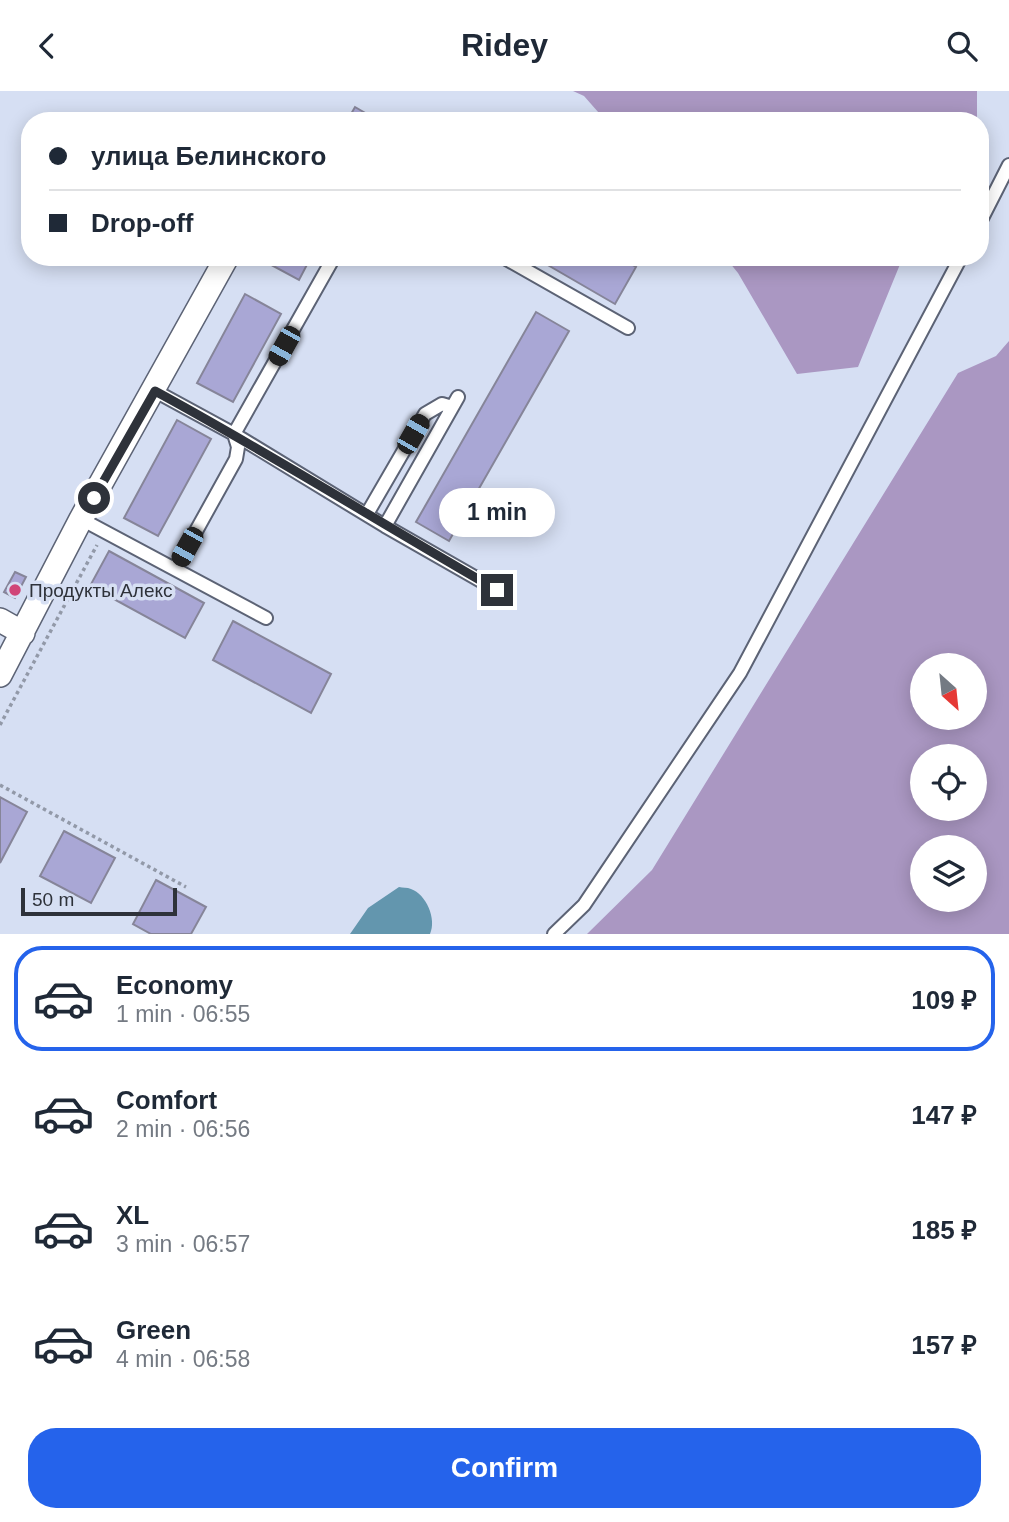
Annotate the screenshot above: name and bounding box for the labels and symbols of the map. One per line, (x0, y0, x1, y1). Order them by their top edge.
car (265, 323, 304, 369)
car (394, 411, 433, 457)
route start (78, 482, 110, 514)
callout: 1 min (439, 489, 555, 538)
car (168, 524, 207, 570)
route end (481, 574, 513, 606)
place label: Продукты Алекс (29, 580, 172, 601)
marker: Продукты Алекс (7, 582, 23, 598)
north arrow (910, 653, 987, 730)
scale bar (21, 885, 177, 917)

